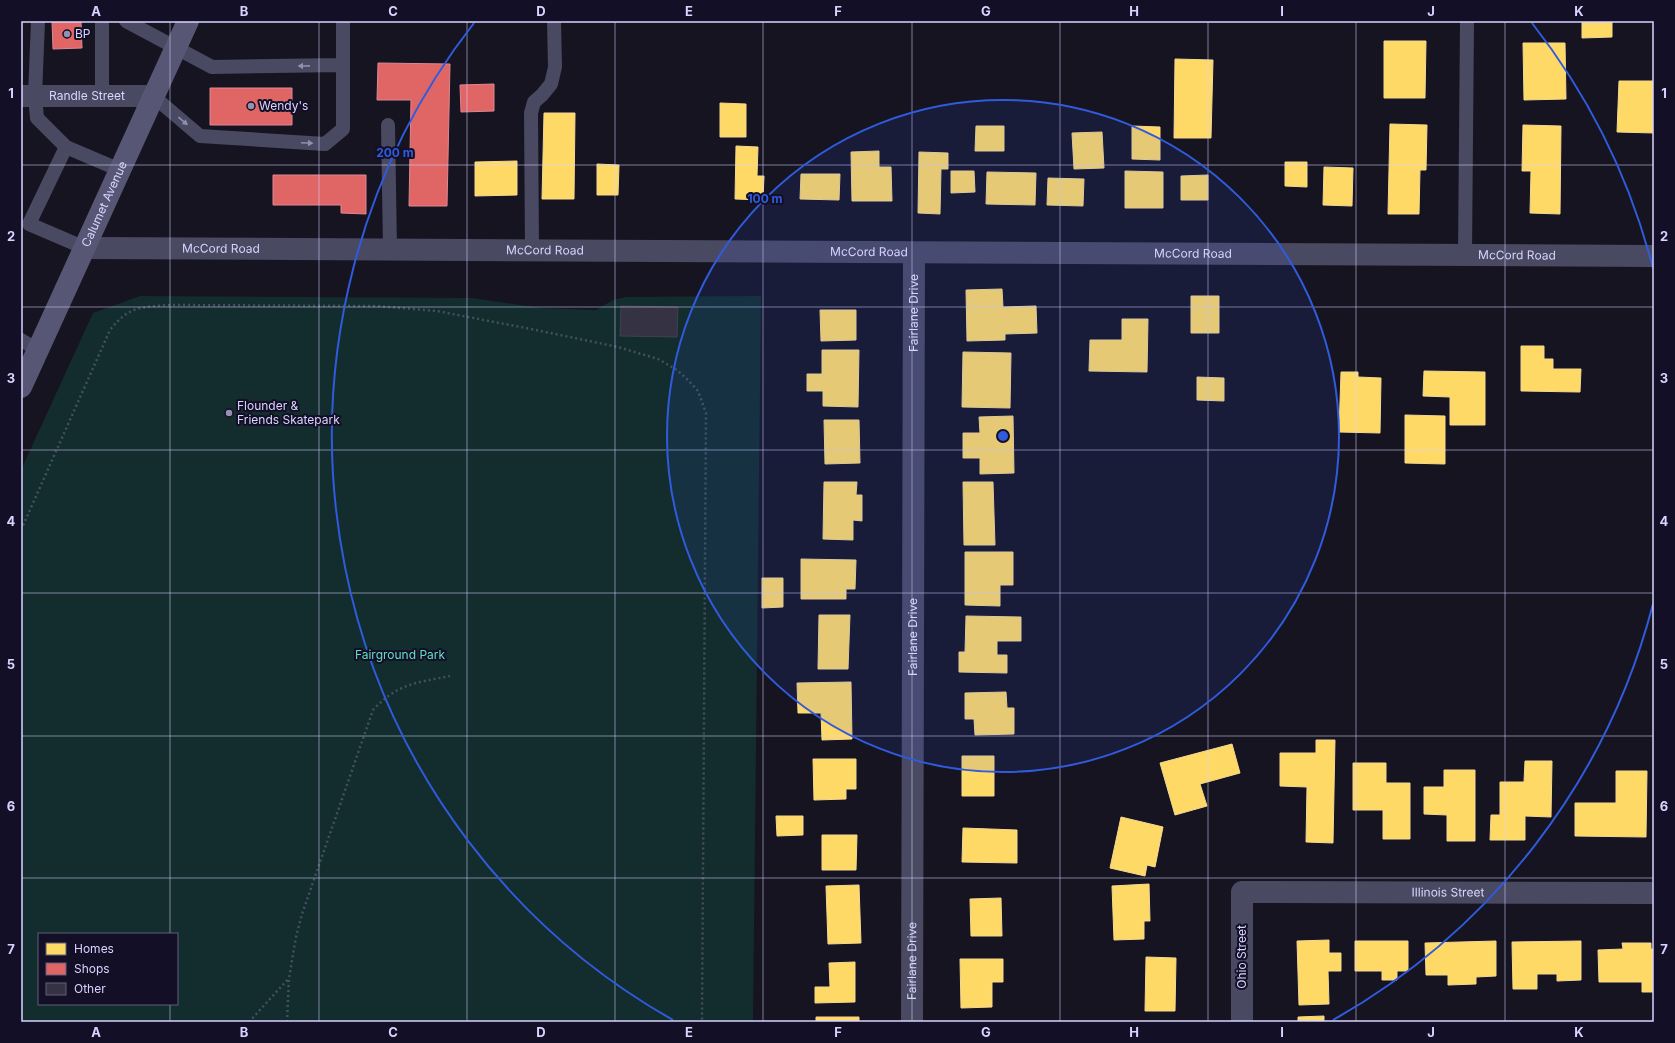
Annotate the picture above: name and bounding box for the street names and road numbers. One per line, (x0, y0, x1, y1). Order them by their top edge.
street label: Randle Street (49, 88, 125, 103)
street label: Calumet Avenue (78, 159, 130, 249)
street label: McCord Road (182, 240, 260, 256)
street label: McCord Road (506, 242, 584, 258)
street label: McCord Road (830, 244, 908, 259)
street label: McCord Road (1154, 245, 1232, 261)
street label: McCord Road (1478, 247, 1556, 262)
street label: Fairlane Drive (906, 274, 921, 352)
street label: Fairlane Drive (905, 598, 920, 676)
street label: Illinois Street (1412, 884, 1484, 900)
street label: Fairlane Drive (904, 922, 919, 1000)
street label: Ohio Street (1234, 925, 1249, 989)

